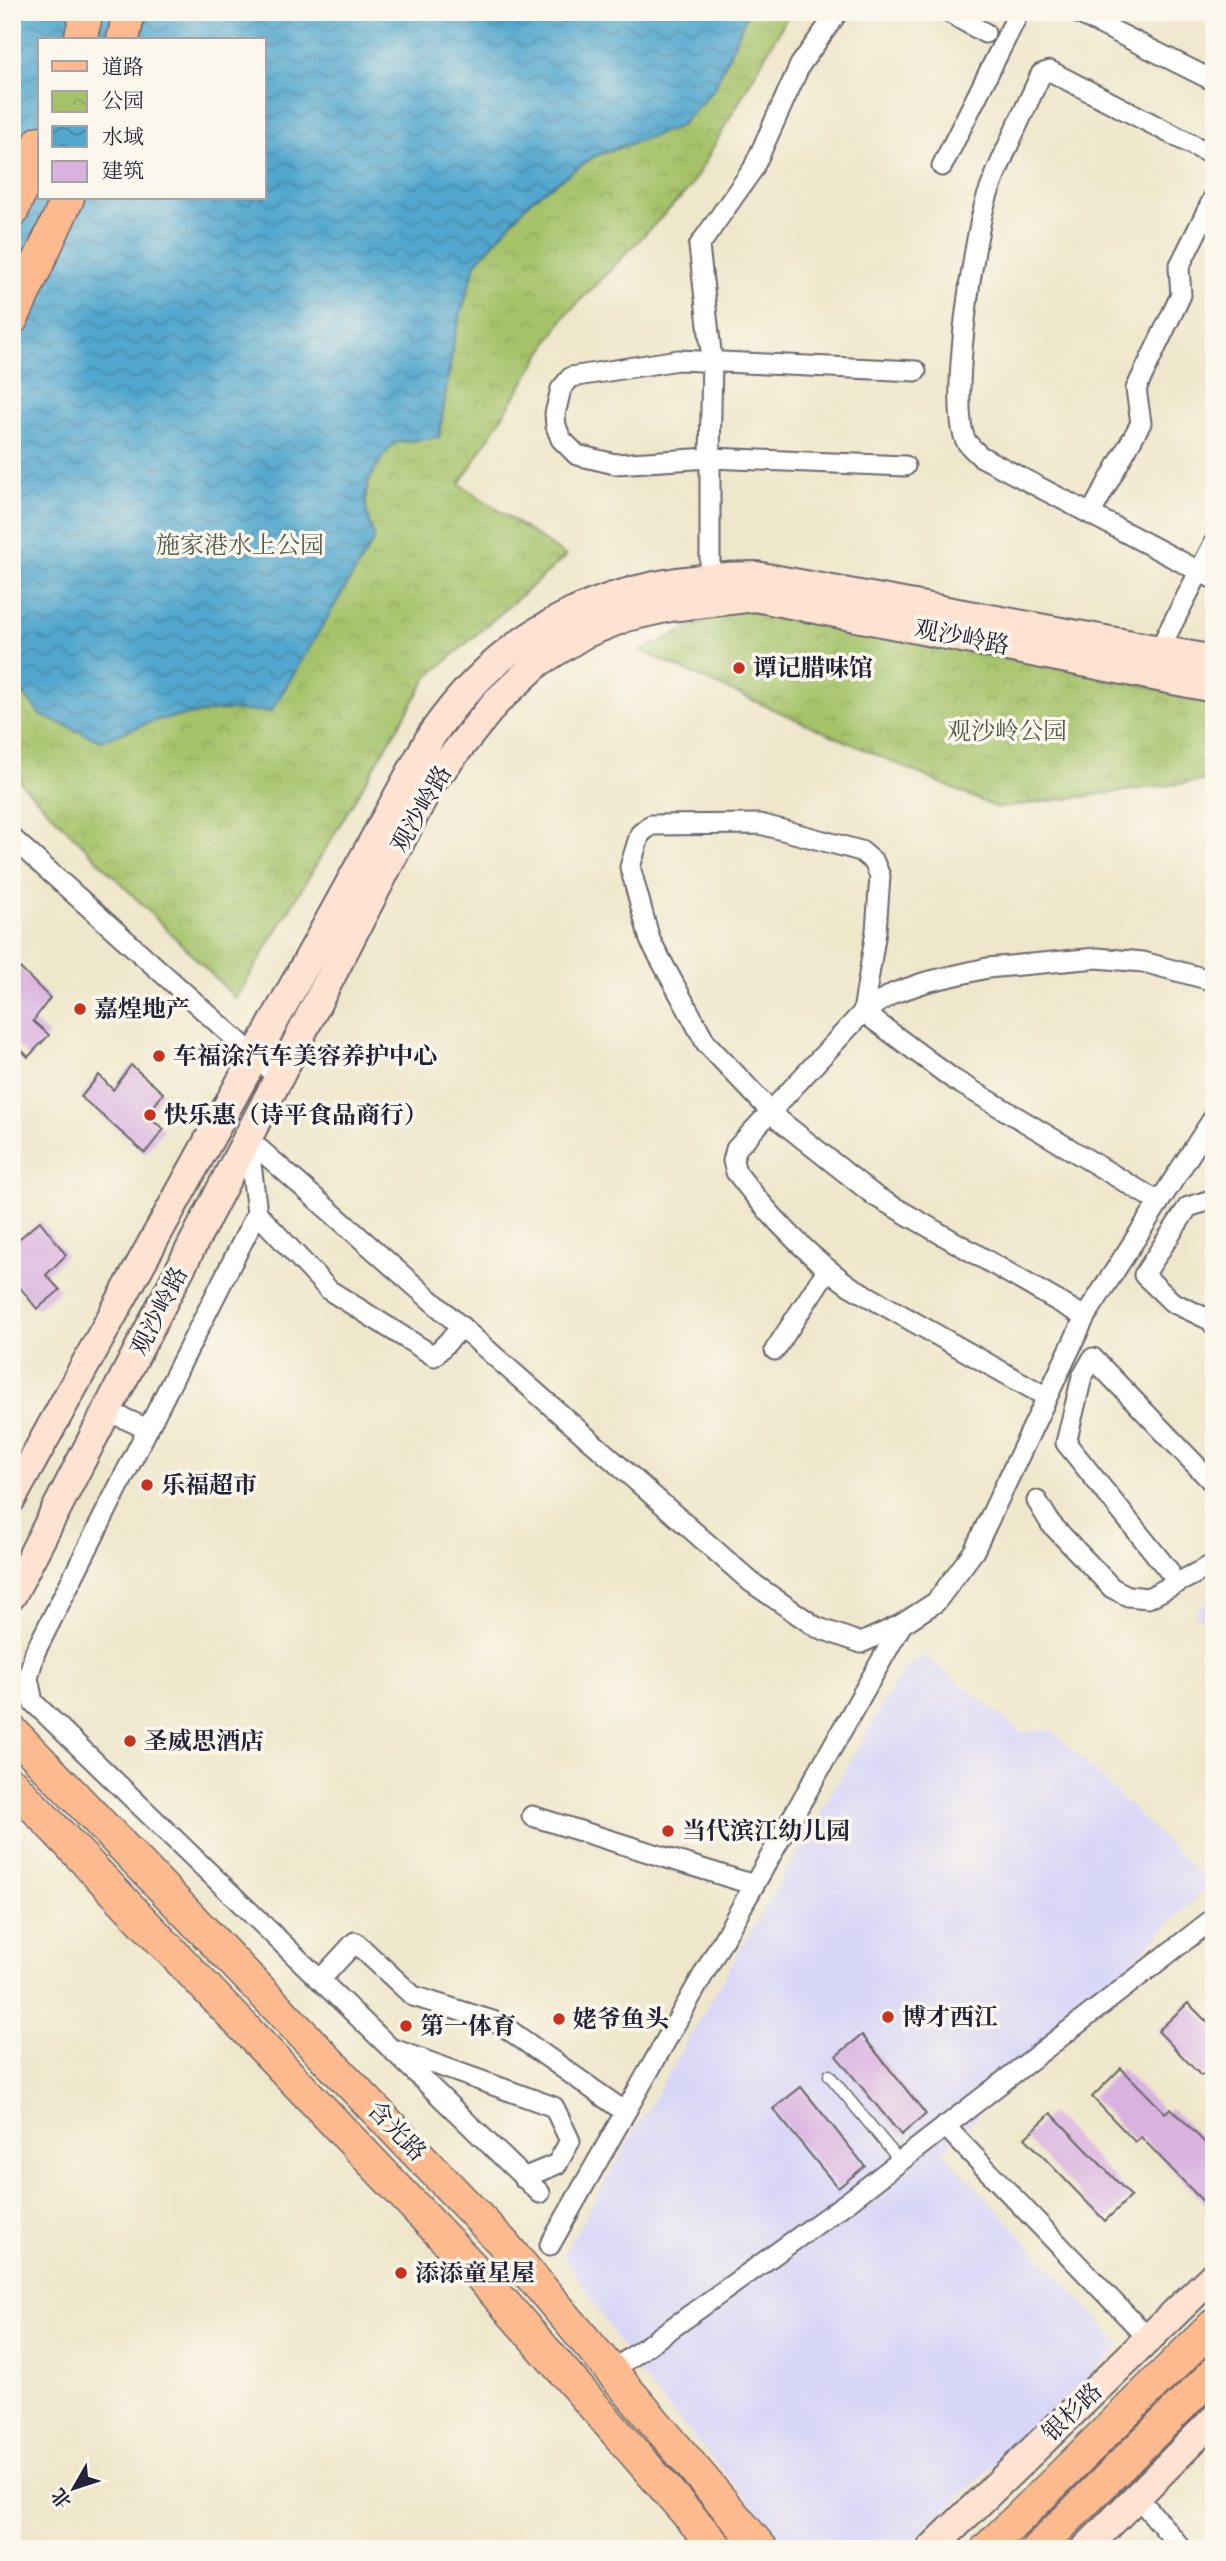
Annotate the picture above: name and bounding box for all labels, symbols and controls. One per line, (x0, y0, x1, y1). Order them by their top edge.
legend (38, 38, 266, 200)
text: 道路 (102, 53, 144, 82)
text: 公园 (102, 87, 144, 116)
text: 水域 (102, 123, 144, 152)
text: 建筑 (102, 157, 144, 186)
park label: 施家港水上公园 (156, 529, 324, 562)
street label: 观沙岭路 (912, 612, 1012, 663)
place label: 谭记腊味馆 (753, 652, 873, 685)
marker: 谭记腊味馆 (731, 660, 747, 676)
park label: 观沙岭公园 (947, 715, 1067, 748)
street label: 观沙岭路 (383, 759, 460, 859)
place label: 嘉煌地产 (94, 993, 190, 1026)
marker: 嘉煌地产 (72, 1001, 88, 1017)
place label: 车福涂汽车美容养护中心 (173, 1040, 437, 1073)
marker: 车福涂汽车美容养护中心 (151, 1048, 167, 1064)
place label: 快乐惠（诗平食品商行） (164, 1099, 428, 1132)
marker: 快乐惠（诗平食品商行） (142, 1107, 158, 1123)
street label: 观沙岭路 (123, 1261, 196, 1361)
place label: 乐福超市 (161, 1469, 257, 1502)
marker: 乐福超市 (139, 1477, 155, 1493)
place label: 圣威思酒店 (144, 1725, 264, 1758)
marker: 圣威思酒店 (122, 1733, 138, 1749)
place label: 当代滨江幼儿园 (682, 1815, 850, 1848)
marker: 当代滨江幼儿园 (660, 1823, 676, 1839)
place label: 博才西江 (902, 2001, 998, 2034)
place label: 姥爷鱼头 (573, 2003, 669, 2036)
marker: 博才西江 (880, 2009, 896, 2025)
place label: 第一体育 (420, 2010, 516, 2043)
marker: 姥爷鱼头 (551, 2011, 567, 2027)
marker: 第一体育 (398, 2018, 414, 2034)
street label: 含光路 (360, 2094, 434, 2169)
place label: 添添童星屋 (415, 2257, 535, 2290)
marker: 添添童星屋 (393, 2265, 409, 2281)
street label: 银杉路 (1035, 2375, 1110, 2449)
north arrow (38, 2452, 108, 2522)
text: 北 (45, 2482, 78, 2514)

